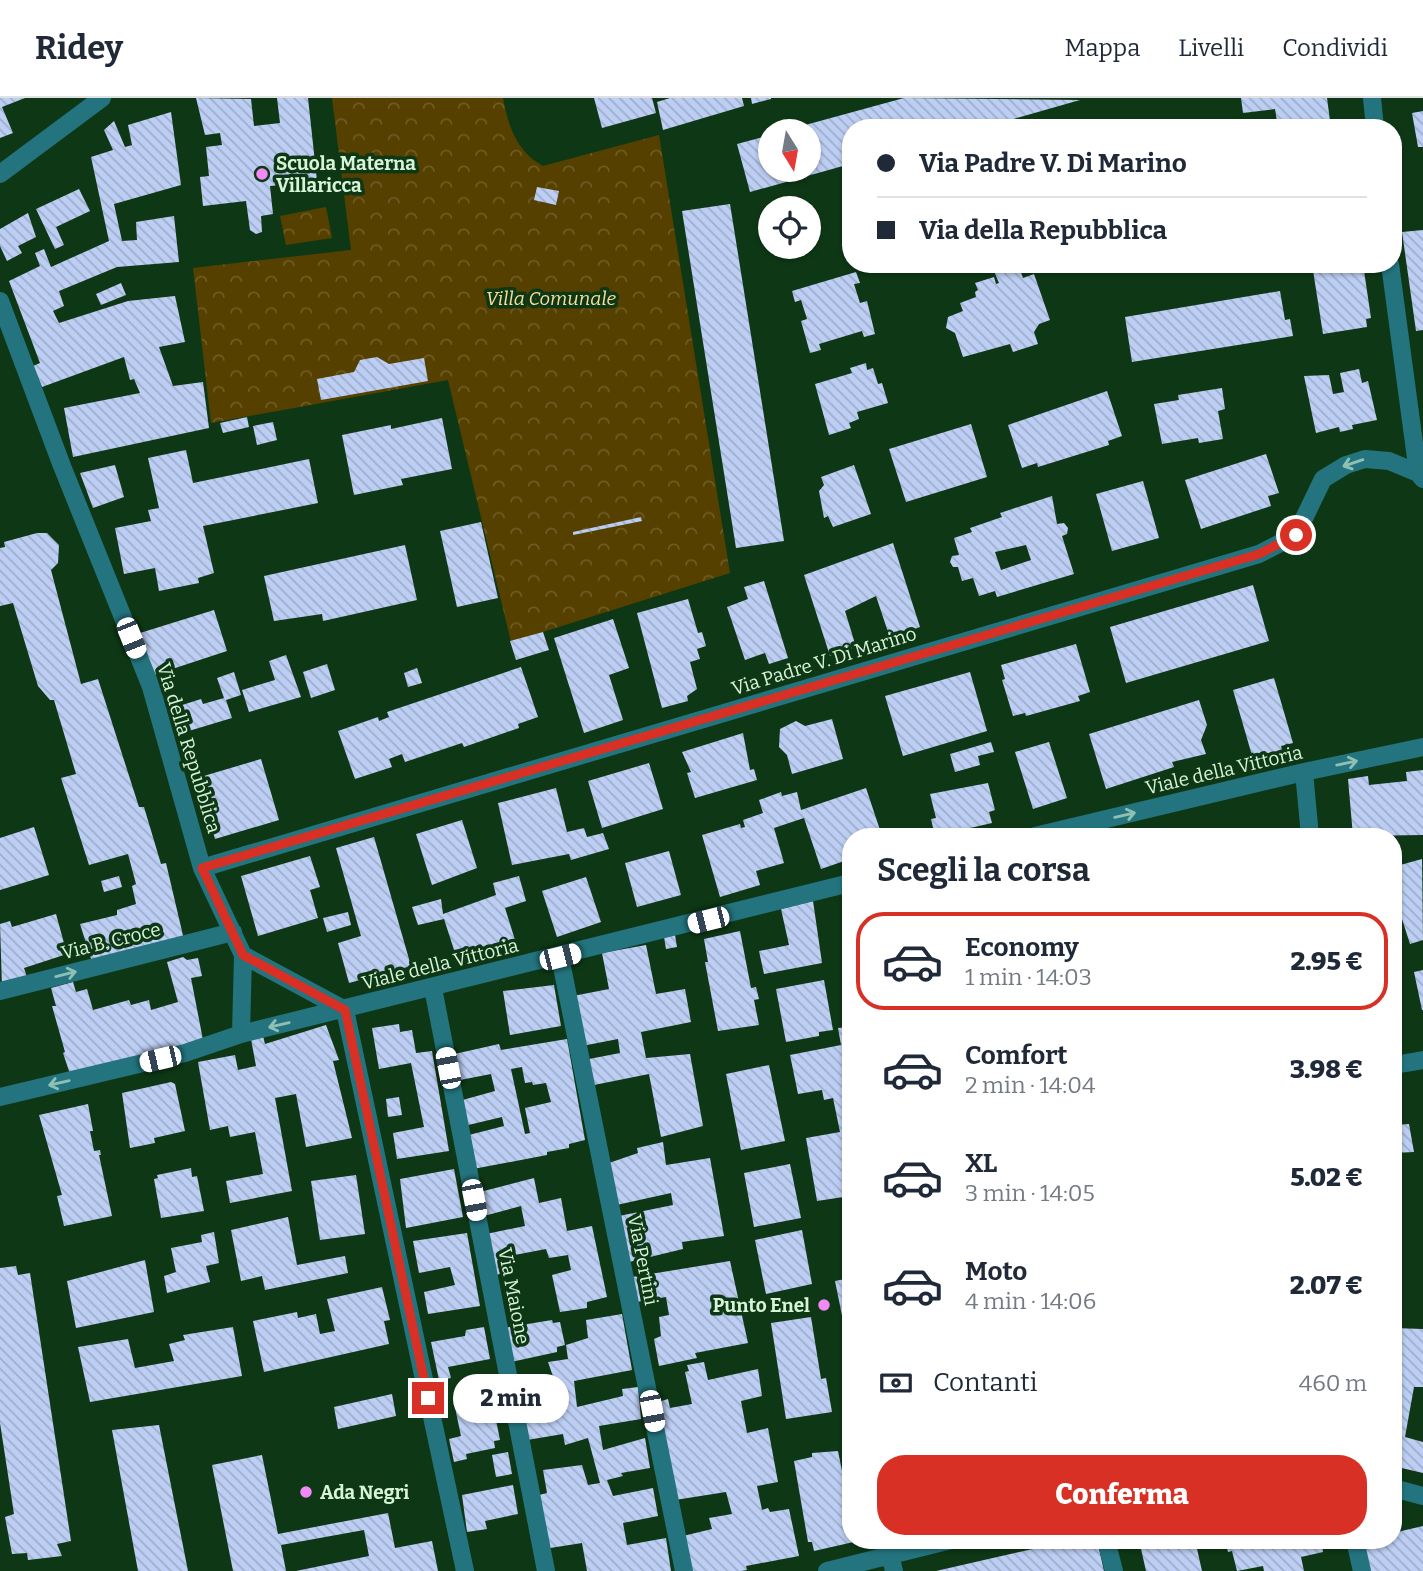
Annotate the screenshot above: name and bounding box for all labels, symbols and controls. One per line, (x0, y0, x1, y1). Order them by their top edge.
text: Ridey (35, 28, 123, 68)
text: Mappa (1064, 34, 1140, 62)
text: Livelli (1178, 34, 1244, 62)
text: Condividi (1282, 34, 1388, 62)
north arrow (758, 119, 821, 182)
map controls (758, 119, 821, 259)
text: Via Padre V. Di Marino (919, 148, 1187, 179)
place label: Scuola Materna Villaricca (276, 152, 416, 197)
marker: Scuola Materna Villaricca (254, 166, 270, 182)
button: locate (758, 196, 821, 259)
text: Via della Repubblica (919, 215, 1167, 246)
park label: Villa Comunale (486, 287, 617, 310)
one-way arrow (1343, 458, 1365, 470)
route start (1280, 519, 1312, 551)
car (114, 615, 149, 661)
street label: Via Padre V. Di Marino (729, 622, 919, 700)
street label: Via della Repubblica (152, 660, 226, 837)
street label: Viale della Vittoria (1143, 741, 1305, 799)
one-way arrow (1335, 756, 1358, 770)
one-way arrow (1114, 808, 1136, 821)
text: Scegli la corsa (877, 851, 1090, 889)
car (686, 905, 731, 935)
street label: Via B. Croce (59, 918, 163, 964)
icon: car (881, 930, 944, 993)
text: Economy (965, 932, 1079, 963)
street label: Viale della Vittoria (359, 933, 521, 995)
car (538, 942, 583, 972)
text: 2.95 € (1290, 946, 1363, 977)
text: 1 min · 14:03 (965, 963, 1092, 991)
one-way arrow (54, 967, 77, 980)
one-way arrow (268, 1019, 291, 1032)
icon: car (881, 1038, 944, 1101)
text: Comfort (965, 1040, 1068, 1071)
car (138, 1044, 183, 1074)
car (434, 1045, 463, 1091)
text: 3.98 € (1290, 1054, 1363, 1085)
text: 2 min · 14:04 (965, 1071, 1095, 1099)
one-way arrow (48, 1077, 71, 1090)
icon: car (881, 1146, 944, 1209)
text: XL (965, 1148, 997, 1179)
text: 5.02 € (1290, 1162, 1363, 1193)
car (460, 1177, 489, 1223)
text: 3 min · 14:05 (965, 1179, 1095, 1207)
street label: Via Pertini (623, 1213, 663, 1308)
street label: Via Maione (493, 1246, 535, 1346)
icon: car (881, 1254, 944, 1317)
text: Moto (965, 1256, 1027, 1287)
text: 2.07 € (1290, 1270, 1363, 1301)
text: 4 min · 14:06 (965, 1287, 1096, 1315)
place label: Punto Enel (713, 1294, 810, 1317)
marker: Punto Enel (816, 1297, 832, 1313)
icon: cash (877, 1364, 915, 1402)
text: Contanti (933, 1367, 1037, 1398)
text: 460 m (1299, 1369, 1367, 1397)
callout: 2 min (452, 1374, 568, 1422)
route end (412, 1382, 444, 1414)
text: 2 min (480, 1384, 542, 1412)
car (638, 1388, 667, 1434)
button: Conferma (877, 1455, 1367, 1535)
place label: Ada Negri (320, 1481, 409, 1504)
marker: Ada Negri (298, 1484, 314, 1500)

